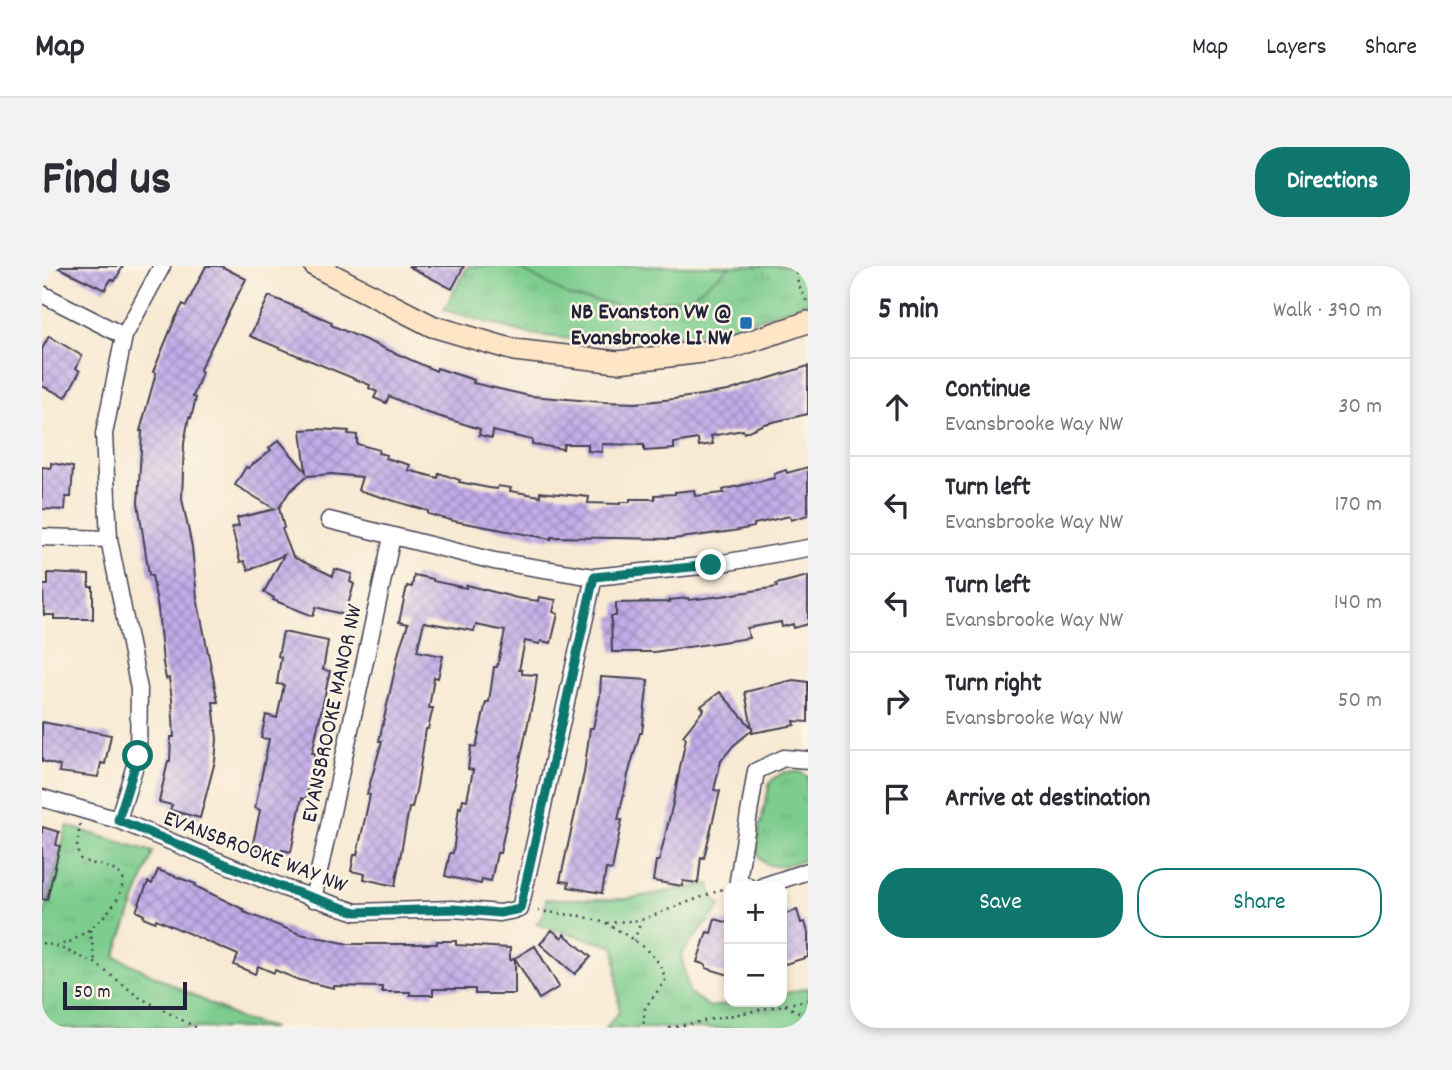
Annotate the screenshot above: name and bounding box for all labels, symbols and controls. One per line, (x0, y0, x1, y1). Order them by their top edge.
text: Map (35, 25, 85, 72)
text: Map (1192, 31, 1228, 65)
text: Layers (1266, 31, 1327, 65)
text: Share (1365, 31, 1417, 65)
text: Find us (42, 147, 171, 217)
button: Directions (1255, 147, 1410, 217)
text: 5 min (878, 290, 939, 333)
text: Walk · 390 m (1273, 295, 1382, 328)
place label: NB Evanston VW @ Evansbrooke LI NW (571, 297, 733, 356)
marker: NB Evanston VW @ Evansbrooke LI NW (738, 315, 754, 331)
text: Continue (945, 372, 1030, 409)
icon: ahead (878, 388, 916, 426)
text: 30 m (1338, 391, 1382, 424)
text: Evansbrooke Way NW (945, 409, 1123, 442)
text: Turn left (945, 470, 1031, 507)
icon: left (878, 486, 916, 524)
text: 170 m (1335, 489, 1382, 522)
text: Evansbrooke Way NW (945, 507, 1123, 540)
route end (695, 549, 726, 580)
text: Turn left (945, 568, 1031, 605)
icon: left (878, 584, 916, 622)
text: 140 m (1334, 587, 1382, 620)
street label: EVANSBROOKE MANOR NW (294, 601, 373, 826)
text: Evansbrooke Way NW (945, 605, 1123, 638)
text: Turn right (945, 666, 1042, 703)
icon: right (878, 682, 916, 720)
text: 50 m (1338, 685, 1382, 718)
text: Evansbrooke Way NW (945, 703, 1123, 736)
route start (122, 740, 153, 771)
icon: arrive (878, 780, 916, 818)
text: Arrive at destination (945, 781, 1150, 818)
street label: EVANSBROOKE WAY NW (158, 803, 352, 904)
button: Save (878, 868, 1123, 938)
button: Share (1137, 868, 1382, 938)
map controls (724, 881, 787, 1007)
button: + (724, 881, 787, 944)
button: − (724, 944, 787, 1007)
scale bar (63, 979, 187, 1011)
text: 50 m (74, 980, 111, 1007)

